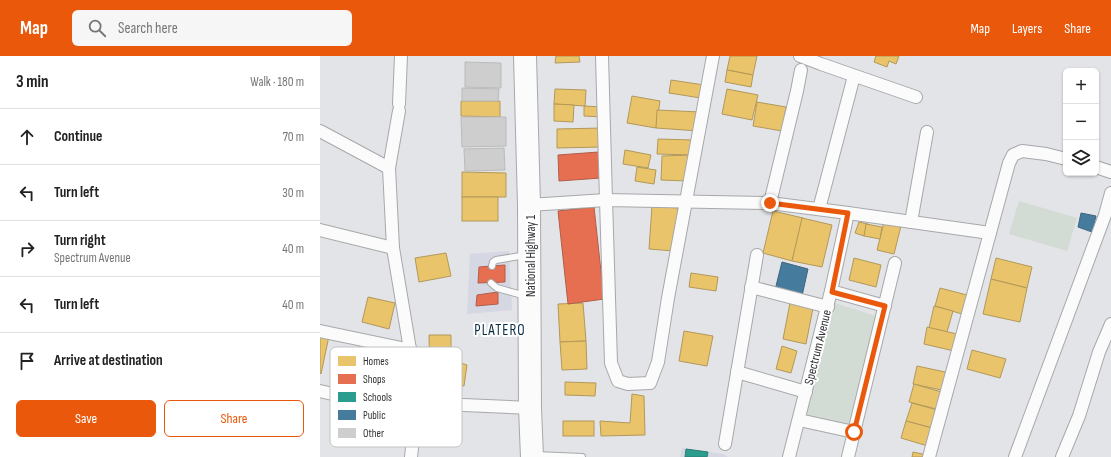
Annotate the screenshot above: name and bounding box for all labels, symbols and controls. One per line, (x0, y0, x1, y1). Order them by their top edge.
search box (72, 10, 352, 46)
text: Map (20, 17, 48, 40)
icon: search (86, 17, 108, 39)
text: Search here (118, 19, 178, 38)
text: Map (970, 20, 990, 37)
text: Layers (1012, 20, 1042, 37)
text: Share (1064, 20, 1091, 37)
map controls (1063, 68, 1099, 176)
button: + (1063, 68, 1099, 104)
text: 3 min (16, 72, 49, 92)
text: Walk · 180 m (250, 74, 304, 90)
button: − (1063, 104, 1099, 140)
icon: ahead (16, 126, 38, 148)
text: Continue (54, 127, 103, 146)
text: 70 m (283, 129, 304, 145)
button: layers (1063, 140, 1099, 176)
icon: left (16, 182, 38, 204)
text: Turn left (54, 183, 99, 202)
text: 30 m (282, 185, 304, 201)
route end (761, 194, 779, 212)
street label: National Highway 1 (523, 215, 539, 297)
text: Turn right (54, 231, 106, 250)
icon: right (16, 238, 38, 260)
text: 40 m (282, 241, 304, 257)
text: Spectrum Avenue (54, 250, 131, 266)
icon: left (16, 294, 38, 316)
text: Turn left (54, 295, 99, 314)
text: 40 m (282, 297, 304, 313)
street label: Spectrum Avenue (801, 308, 835, 386)
district label: PLATERO (474, 321, 526, 340)
legend (330, 347, 462, 447)
icon: arrive (16, 350, 38, 372)
text: Arrive at destination (54, 351, 163, 370)
text: Homes (363, 355, 389, 368)
text: Shops (363, 373, 386, 386)
text: Schools (363, 391, 392, 404)
button: Save (16, 400, 156, 437)
button: Share (164, 400, 304, 437)
text: Public (363, 409, 386, 422)
route start (845, 423, 863, 441)
text: Other (363, 427, 384, 440)

